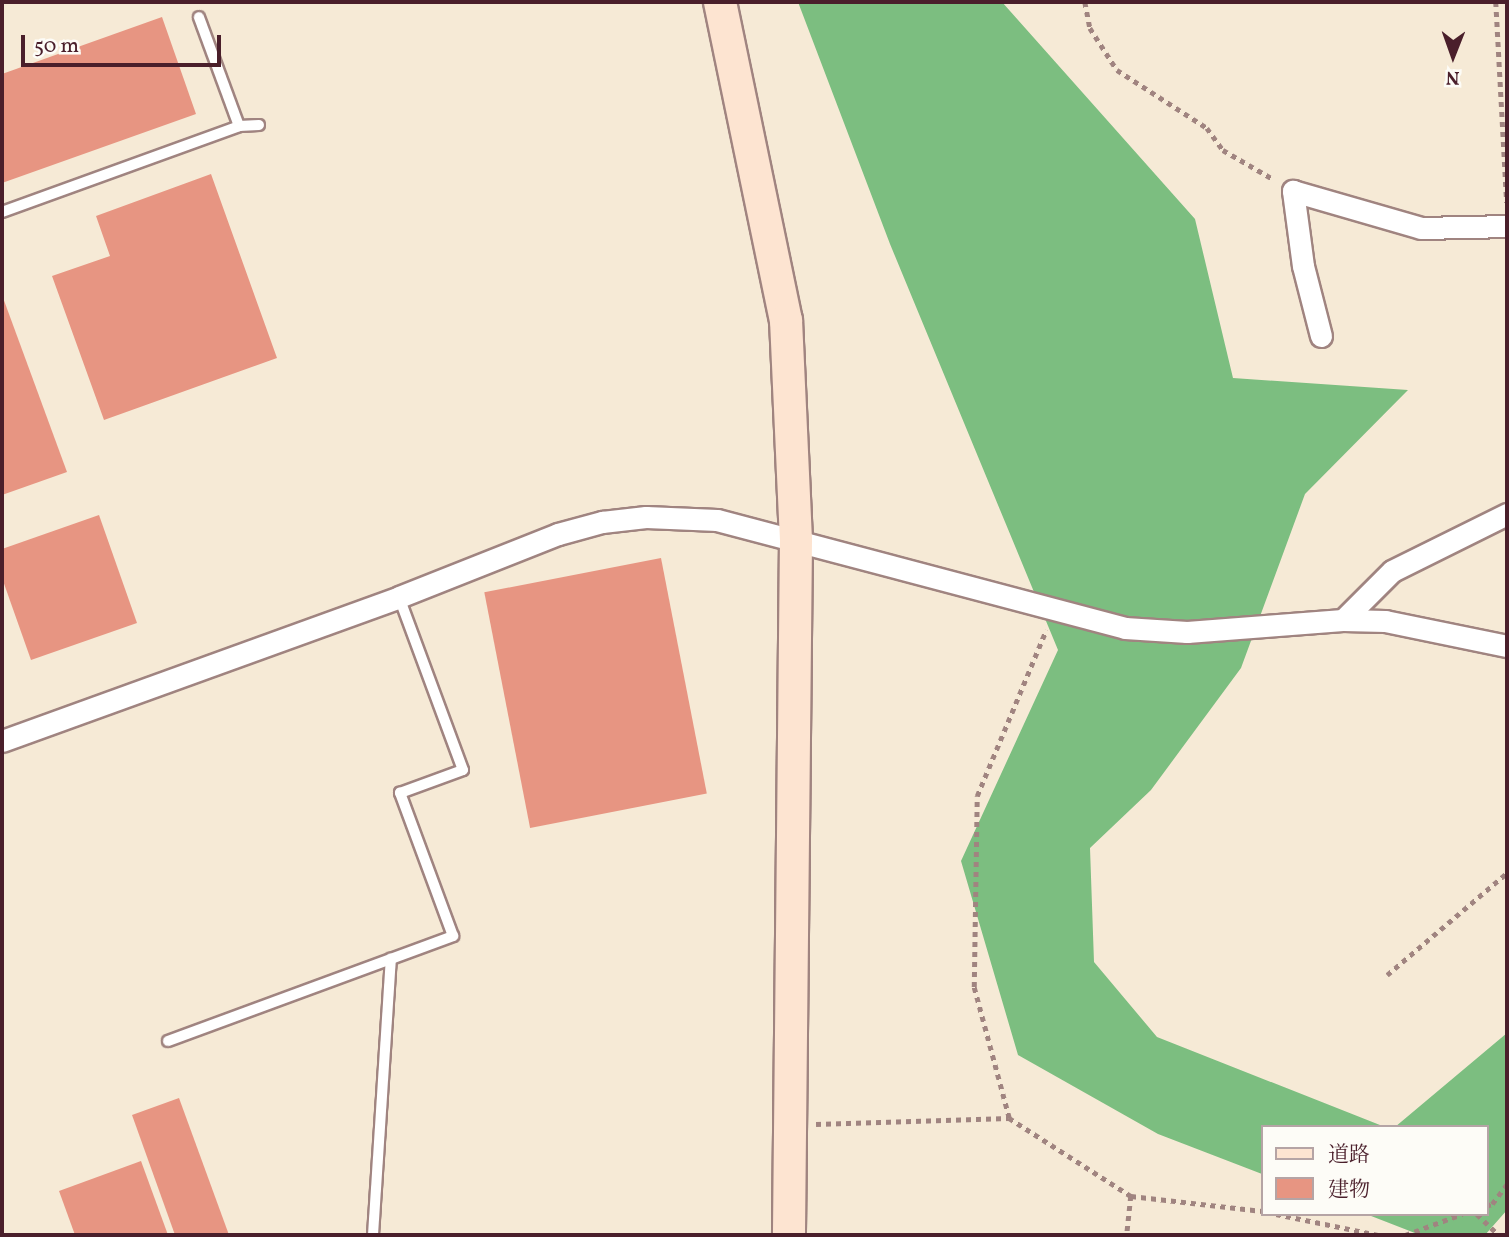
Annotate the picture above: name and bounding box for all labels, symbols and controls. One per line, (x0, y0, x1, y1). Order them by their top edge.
scale bar (24, 21, 224, 65)
north arrow (1418, 21, 1488, 91)
text: 50 m (34, 32, 79, 61)
text: N (1446, 64, 1460, 90)
legend (1260, 1125, 1488, 1216)
text: 道路 (1328, 1141, 1370, 1170)
text: 建物 (1328, 1176, 1370, 1205)

